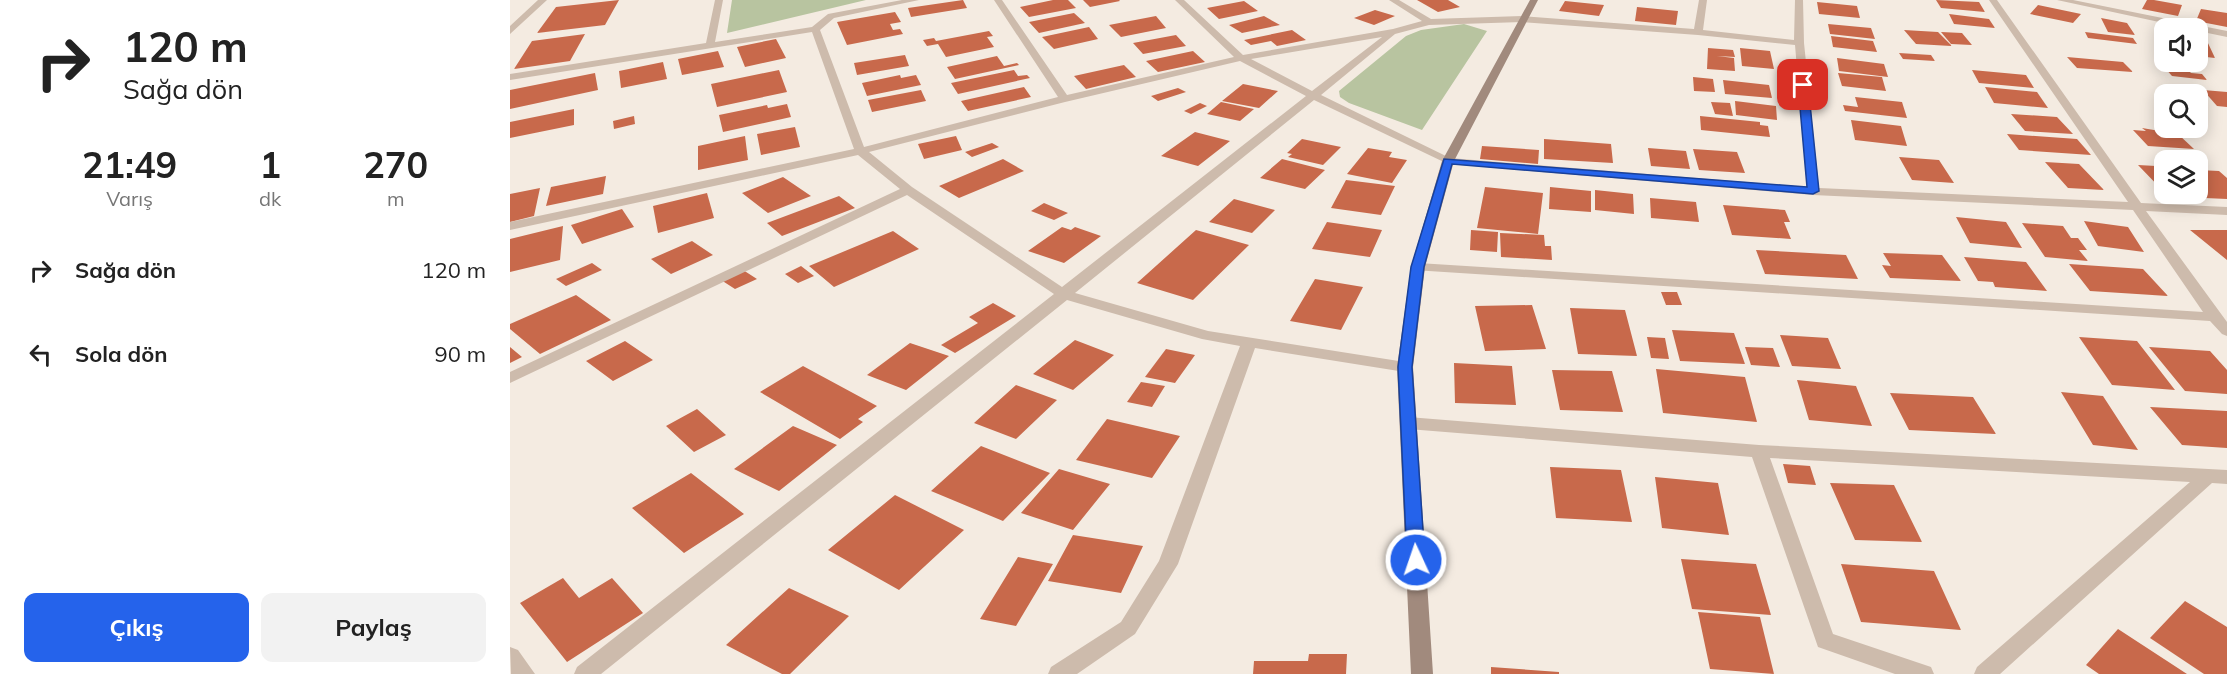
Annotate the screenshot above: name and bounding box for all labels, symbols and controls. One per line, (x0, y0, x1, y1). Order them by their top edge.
map controls (2154, 18, 2208, 204)
button: sound (2154, 18, 2208, 72)
text: 120 m (123, 20, 248, 73)
icon: right (24, 24, 102, 102)
pin (1777, 59, 1828, 110)
icon: arrive (1786, 68, 1819, 101)
text: Sağa dön (123, 72, 243, 106)
button: search (2154, 84, 2208, 138)
text: 21:49 (82, 142, 177, 187)
text: 1 (259, 142, 281, 187)
text: 270 (363, 142, 428, 187)
button: layers (2154, 150, 2208, 204)
text: Varış (106, 186, 153, 211)
text: dk (259, 186, 281, 211)
text: m (387, 186, 404, 211)
icon: right (24, 254, 57, 287)
text: Sağa dön (75, 256, 176, 284)
text: 120 m (421, 256, 486, 284)
icon: left (24, 338, 57, 371)
text: Sola dön (75, 340, 168, 368)
text: 90 m (435, 340, 486, 368)
position arrow (1384, 528, 1448, 592)
button: Çıkış (24, 593, 249, 662)
button: Paylaş (261, 593, 486, 662)

